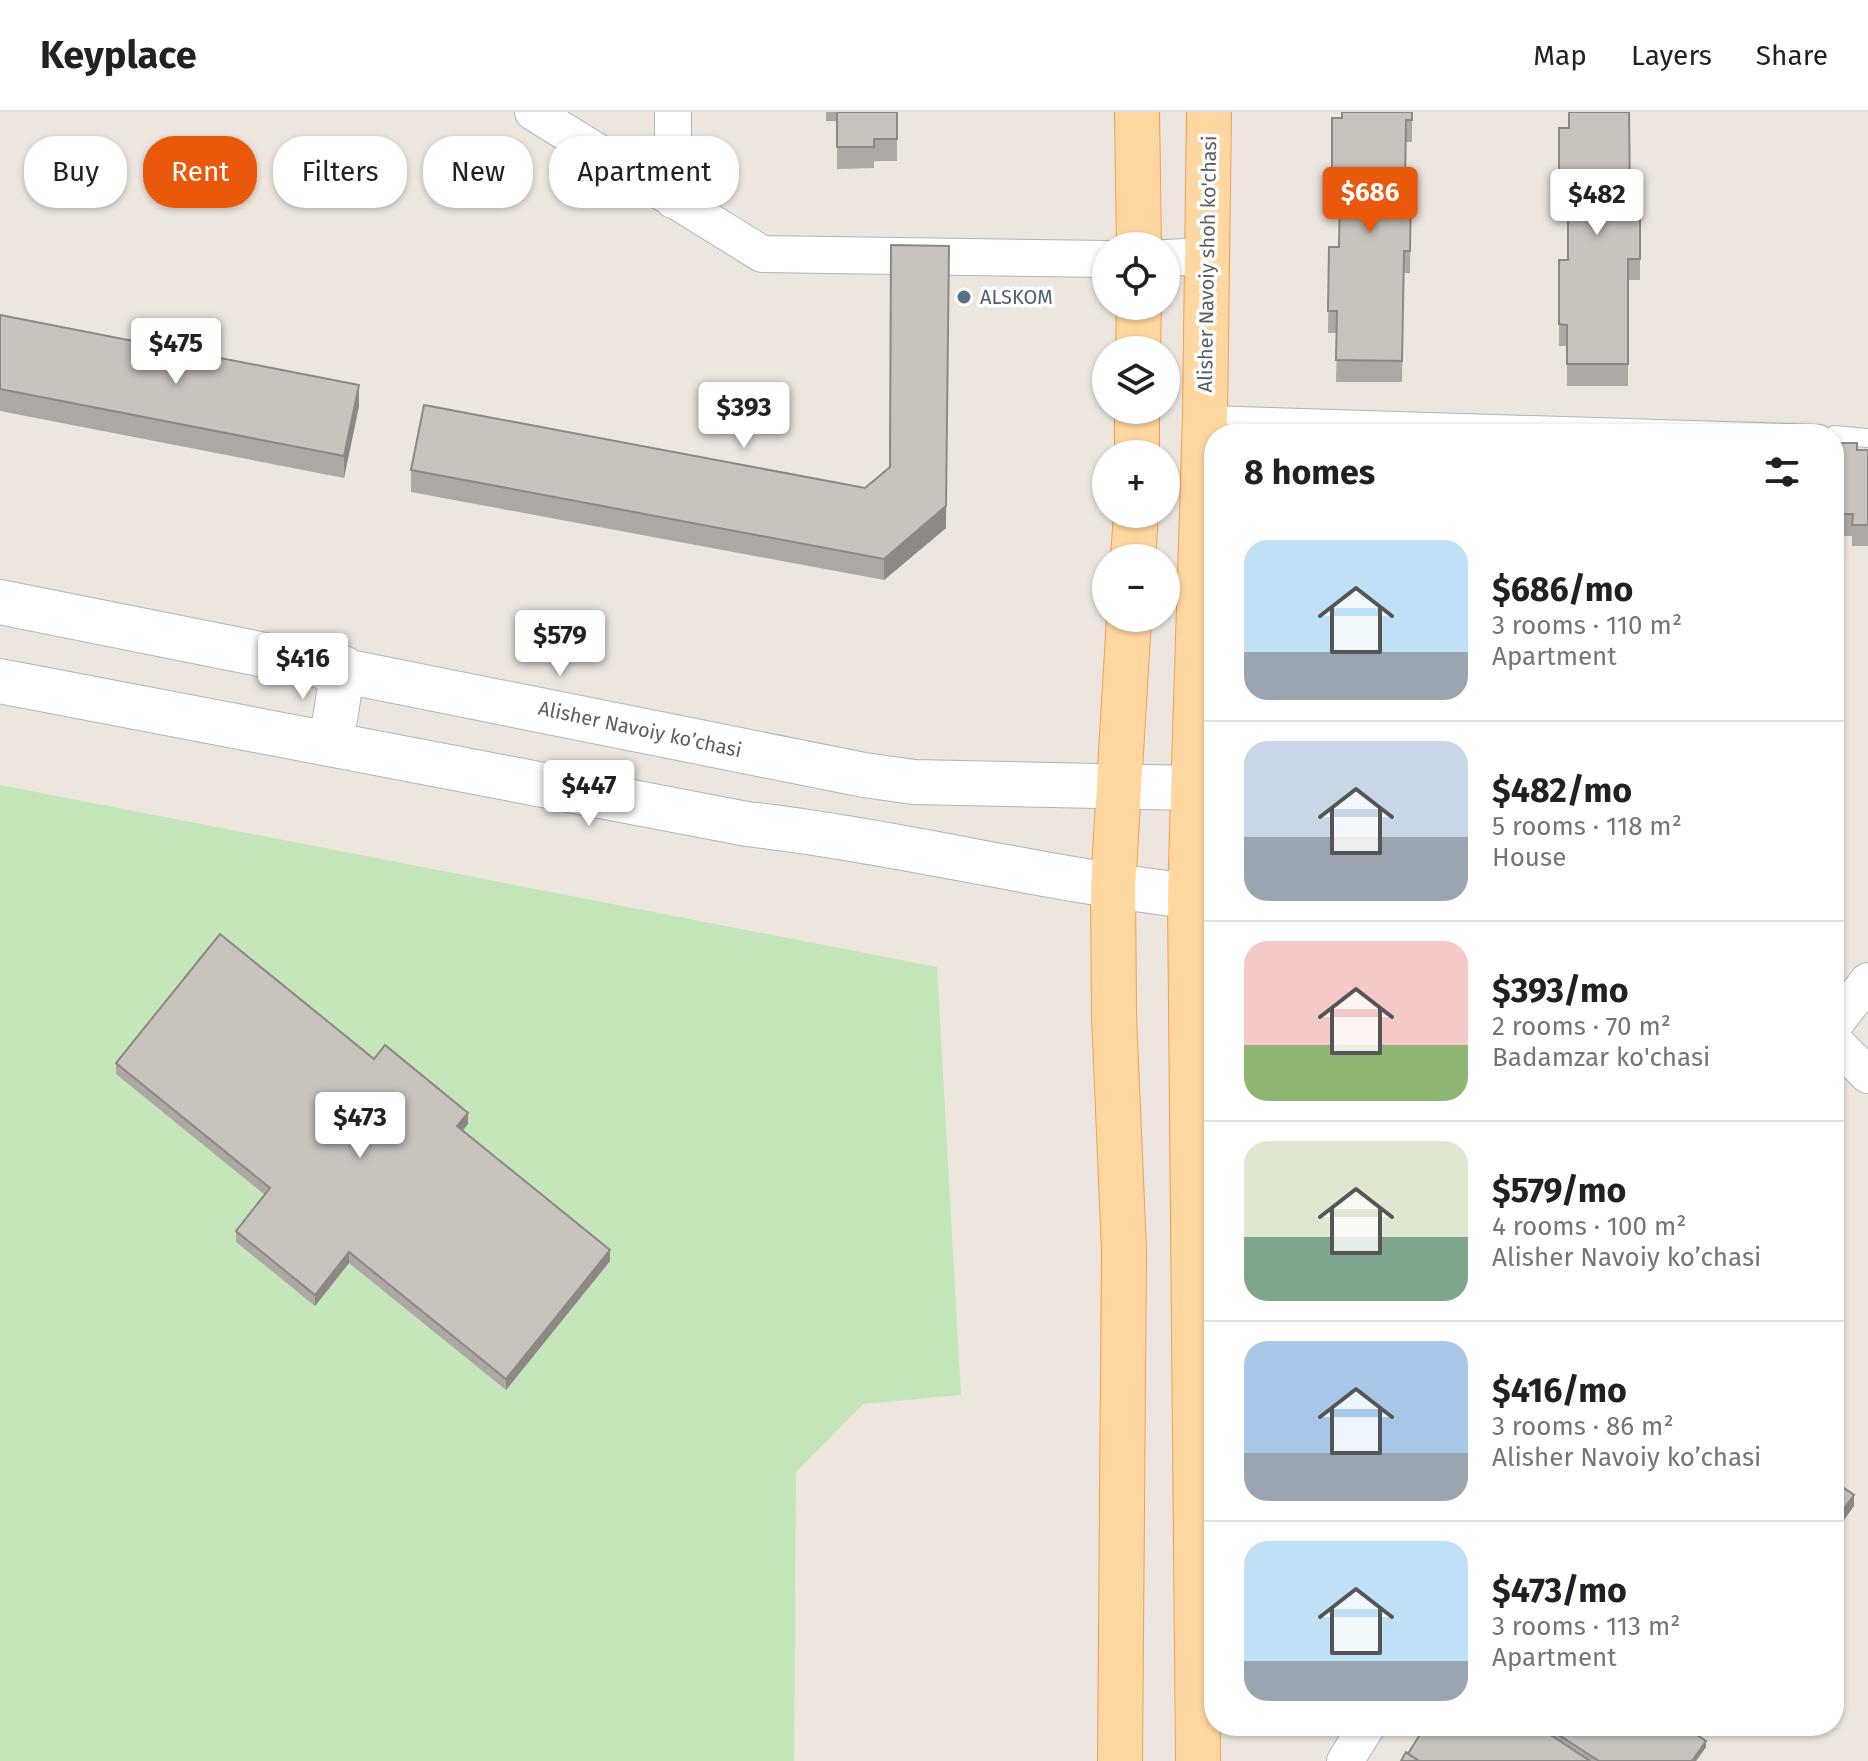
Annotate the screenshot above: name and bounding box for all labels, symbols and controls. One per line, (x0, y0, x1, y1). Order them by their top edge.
text: Keyplace (40, 32, 197, 78)
text: Map (1533, 39, 1587, 72)
text: Layers (1631, 39, 1712, 72)
text: Share (1756, 39, 1828, 72)
street label: Alisher Navoiy shoh ko'chasi (1193, 135, 1221, 393)
chip: Buy (24, 136, 127, 208)
chip: Rent (143, 136, 257, 208)
chip: Filters (273, 136, 407, 208)
chip: New (423, 136, 533, 208)
chip: Apartment (549, 136, 739, 208)
pin: $686 (1323, 167, 1417, 235)
pin: $482 (1550, 169, 1644, 237)
text: $686 (1341, 177, 1399, 208)
text: $482 (1568, 179, 1626, 210)
map controls (1092, 232, 1180, 632)
button: locate (1092, 232, 1180, 320)
place label: ALSKOM (980, 285, 1053, 309)
marker: ALSKOM (955, 288, 973, 306)
pin: $475 (129, 318, 223, 386)
text: $475 (149, 328, 203, 359)
button: layers (1092, 336, 1180, 424)
pin: $393 (697, 382, 791, 450)
text: $393 (716, 392, 772, 423)
button: + (1092, 440, 1180, 528)
icon: filters (1760, 450, 1804, 494)
text: 8 homes (1244, 452, 1375, 493)
button: − (1092, 544, 1180, 632)
text: $686/mo (1492, 569, 1633, 610)
icon: home (1308, 572, 1404, 668)
pin: $579 (513, 610, 607, 678)
text: 3 rooms · 110 m² (1492, 610, 1682, 641)
text: $579 (533, 620, 587, 651)
pin: $416 (256, 633, 350, 701)
text: Apartment (1492, 641, 1617, 672)
text: $416 (276, 643, 330, 674)
street label: Alisher Navoiy ko’chasi (536, 696, 744, 762)
pin: $447 (542, 760, 636, 828)
text: $447 (561, 770, 617, 801)
text: $482/mo (1492, 770, 1632, 811)
icon: home (1308, 773, 1404, 869)
text: 5 rooms · 118 m² (1492, 811, 1682, 842)
text: House (1492, 842, 1566, 873)
text: $393/mo (1492, 970, 1629, 1011)
icon: home (1308, 973, 1404, 1069)
text: 2 rooms · 70 m² (1492, 1011, 1671, 1042)
text: Badamzar ko'chasi (1492, 1042, 1710, 1073)
pin: $473 (313, 1092, 407, 1160)
text: $473 (333, 1102, 387, 1133)
text: $579/mo (1492, 1170, 1626, 1211)
icon: home (1308, 1173, 1404, 1269)
text: 4 rooms · 100 m² (1492, 1211, 1687, 1242)
text: Alisher Navoiy ko’chasi (1492, 1242, 1761, 1273)
text: $416/mo (1492, 1370, 1627, 1411)
icon: home (1308, 1373, 1404, 1469)
text: 3 rooms · 86 m² (1492, 1411, 1674, 1442)
text: Alisher Navoiy ko’chasi (1492, 1442, 1761, 1473)
text: $473/mo (1492, 1570, 1627, 1611)
icon: home (1308, 1573, 1404, 1669)
text: 3 rooms · 113 m² (1492, 1611, 1681, 1642)
text: Apartment (1492, 1642, 1617, 1673)

